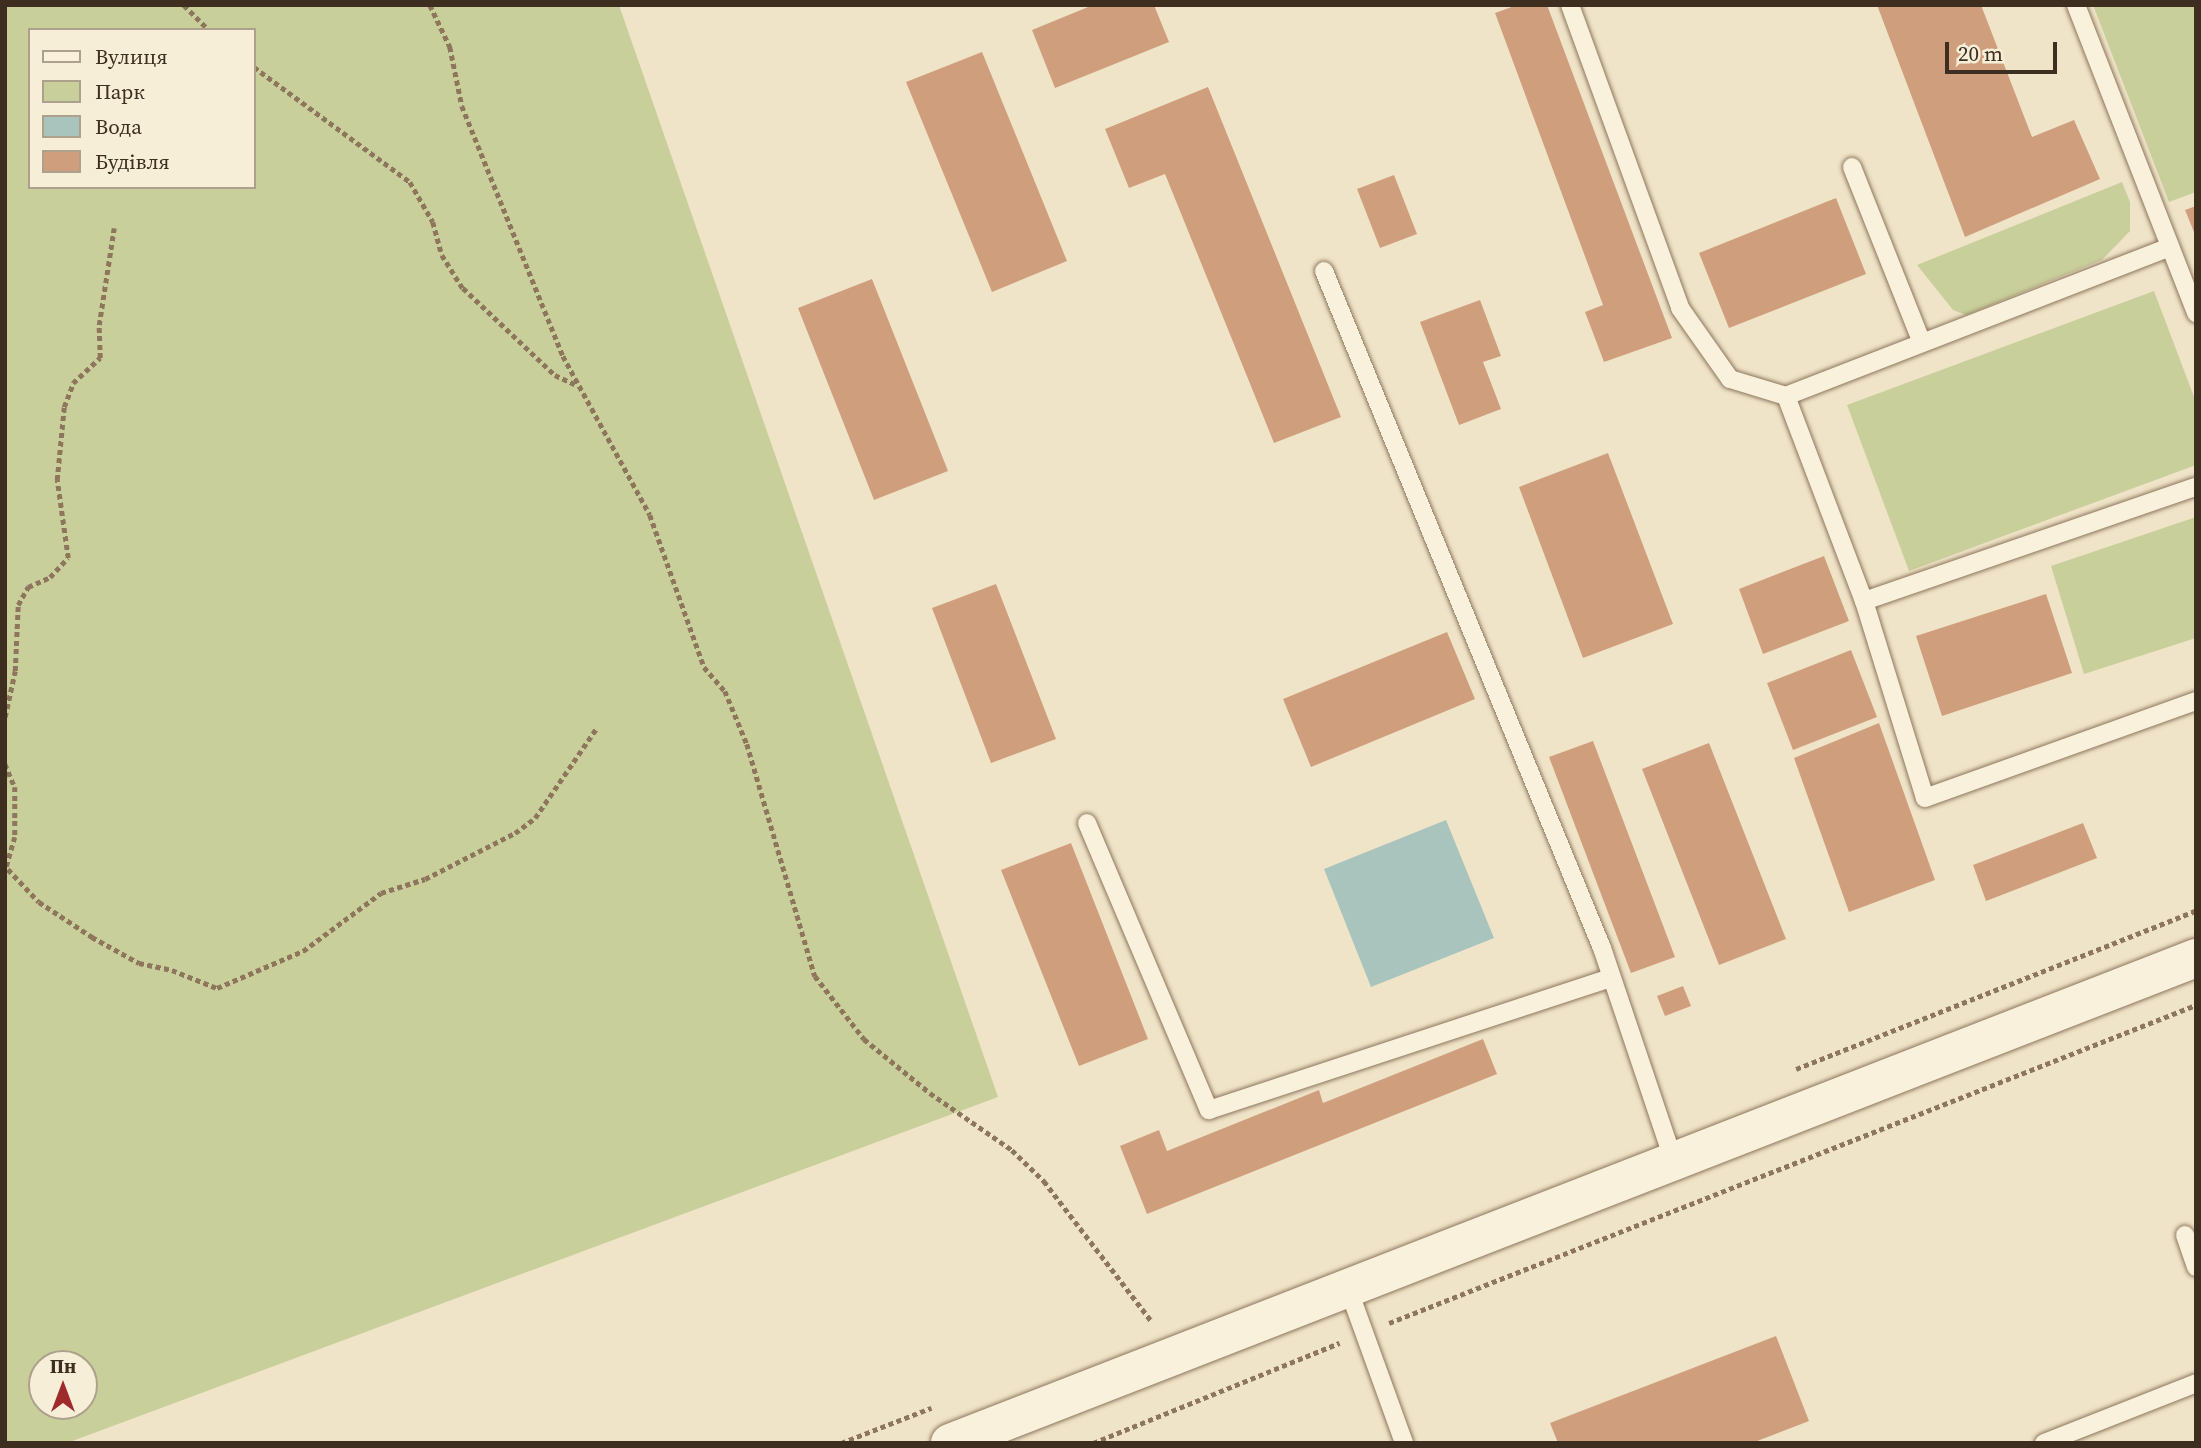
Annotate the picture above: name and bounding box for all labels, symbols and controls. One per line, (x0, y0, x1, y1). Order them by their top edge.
legend (28, 28, 256, 189)
scale bar (1949, 28, 2061, 72)
text: 20 m (1958, 39, 2003, 68)
text: Вулиця (95, 42, 168, 71)
text: Парк (95, 77, 145, 106)
text: Вода (95, 112, 142, 141)
text: Будівля (95, 147, 170, 176)
north arrow (28, 1350, 98, 1420)
text: Пн (50, 1353, 76, 1379)

